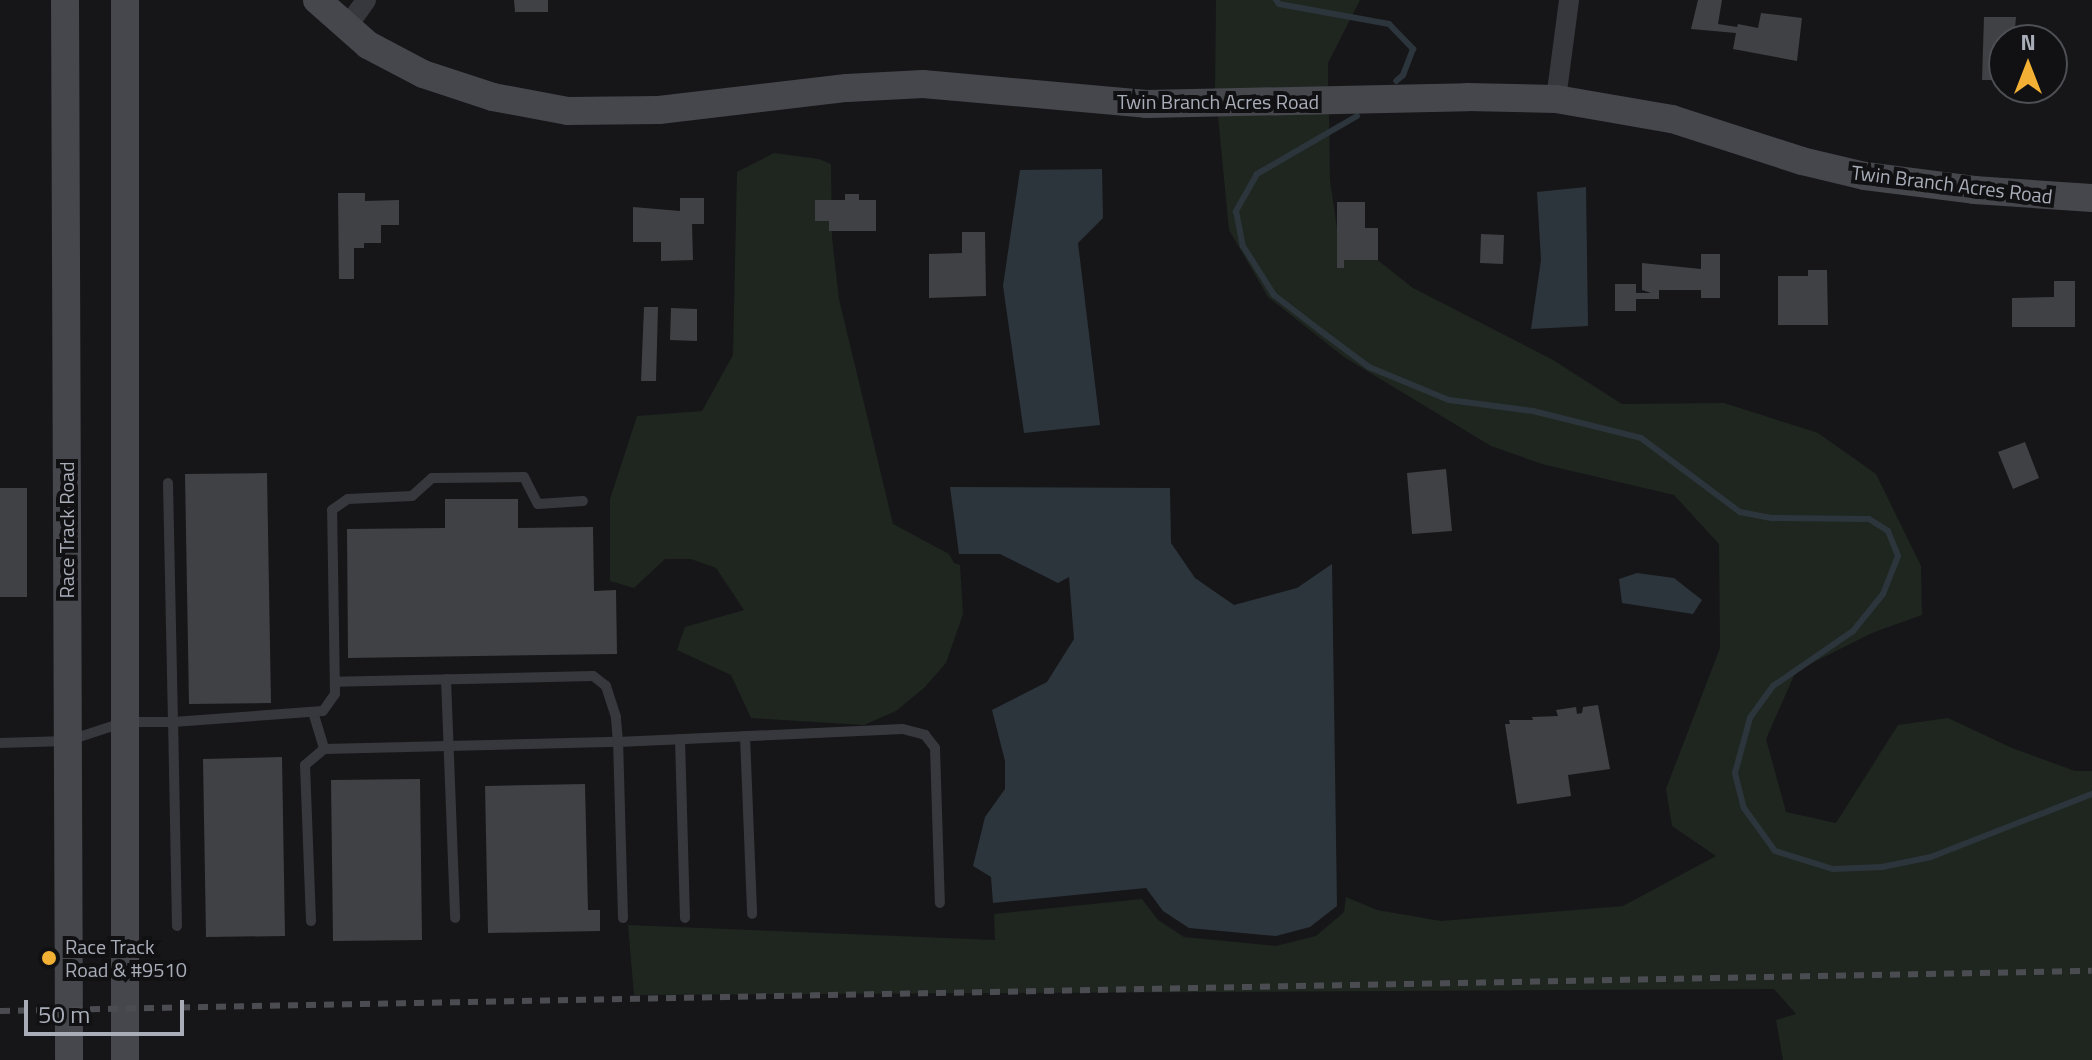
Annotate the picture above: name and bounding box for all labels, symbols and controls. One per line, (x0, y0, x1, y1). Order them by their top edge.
north arrow (1988, 24, 2068, 104)
text: N (2020, 25, 2036, 59)
street label: Twin Branch Acres Road (1117, 89, 1319, 113)
street label: Twin Branch Acres Road (1850, 160, 2054, 208)
street label: Race Track Road (54, 461, 78, 599)
place label: Race Track Road & #9510 (65, 934, 187, 981)
marker: Race Track Road & #9510 (40, 949, 58, 967)
scale bar (28, 984, 188, 1034)
text: 50 m (38, 996, 90, 1032)

